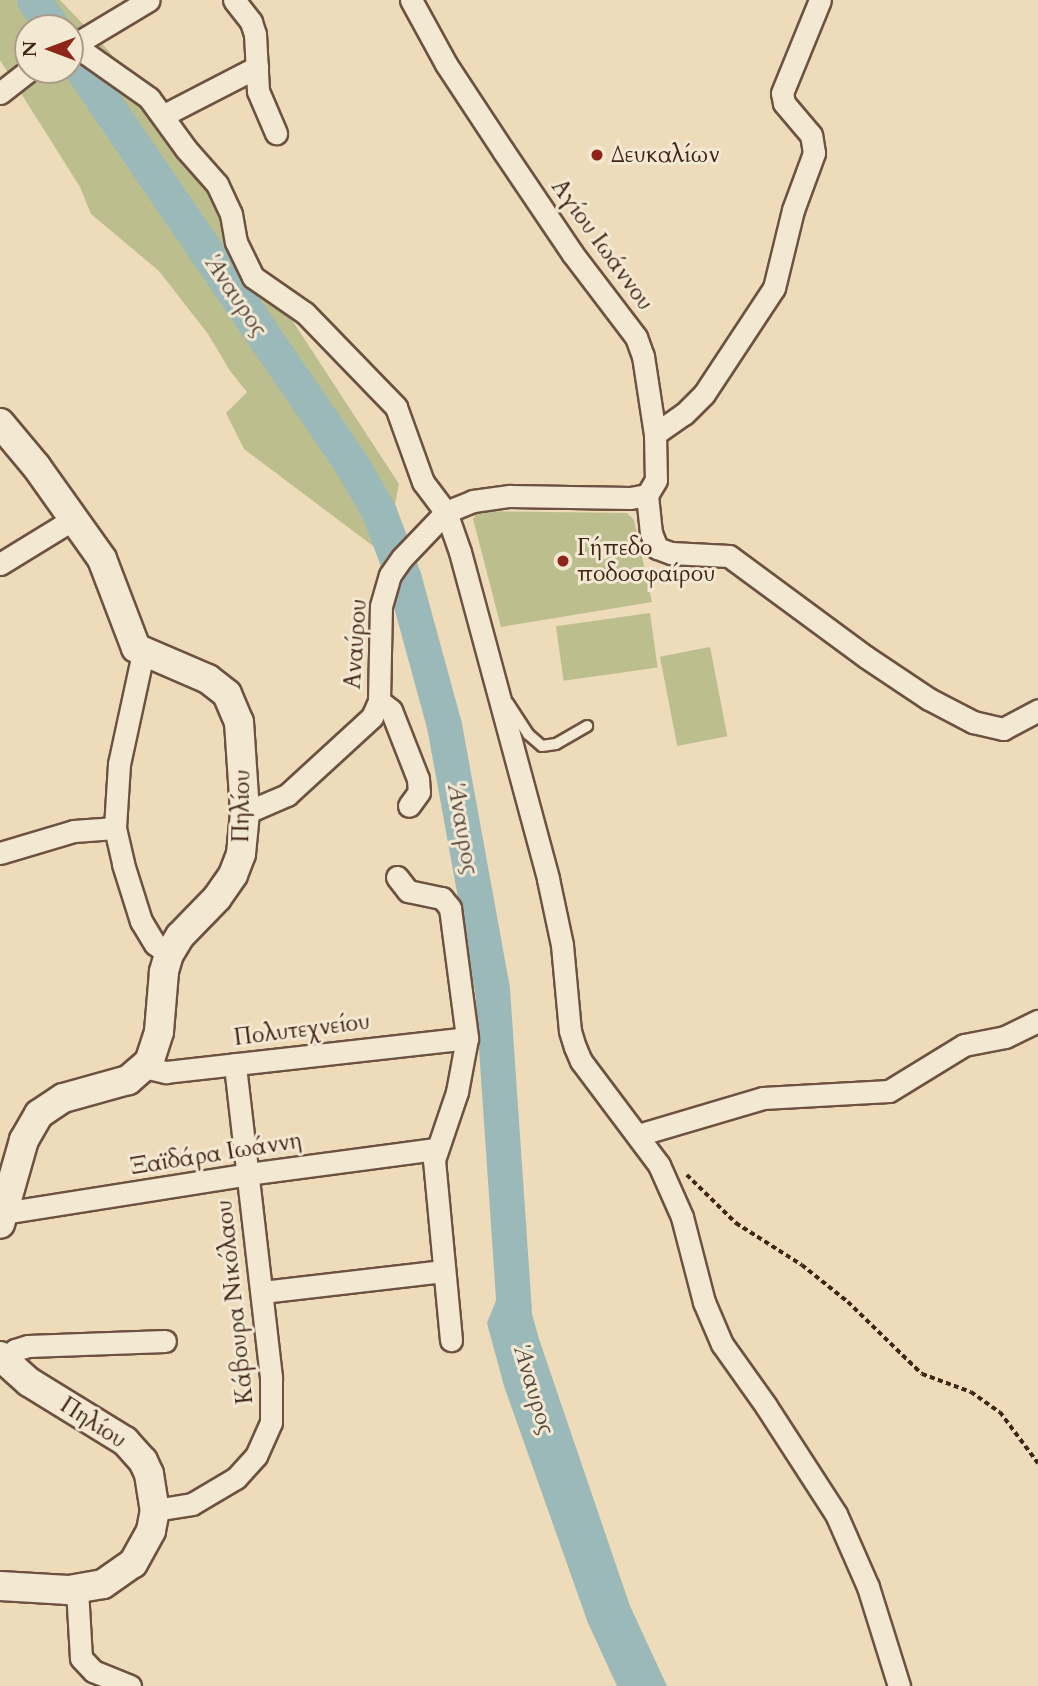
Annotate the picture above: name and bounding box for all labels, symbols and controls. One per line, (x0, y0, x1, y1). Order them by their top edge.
north arrow (14, 14, 84, 84)
text: N (17, 41, 43, 57)
place label: Δευκαλίων (611, 141, 720, 169)
marker: Δευκαλίων (589, 147, 605, 163)
street label: Αγίου Ιωάννου (545, 174, 659, 316)
water label: Άναυρος (198, 250, 274, 342)
place label: Γήπεδο ποδοσφαίρου (577, 534, 715, 588)
marker: Γήπεδο ποδοσφαίρου (555, 553, 571, 569)
street label: Αναύρου (339, 598, 373, 690)
street label: Πηλίου (228, 769, 256, 843)
water label: Άναυρος (441, 781, 485, 877)
street label: Πολυτεχνείου (232, 1008, 372, 1052)
street label: Ξαϊδάρα Ιωάννη (129, 1127, 303, 1181)
street label: Κάβουρα Νικόλαου (211, 1199, 259, 1405)
water label: Άναυρος (507, 1342, 561, 1438)
street label: Πηλίου (55, 1392, 131, 1454)

